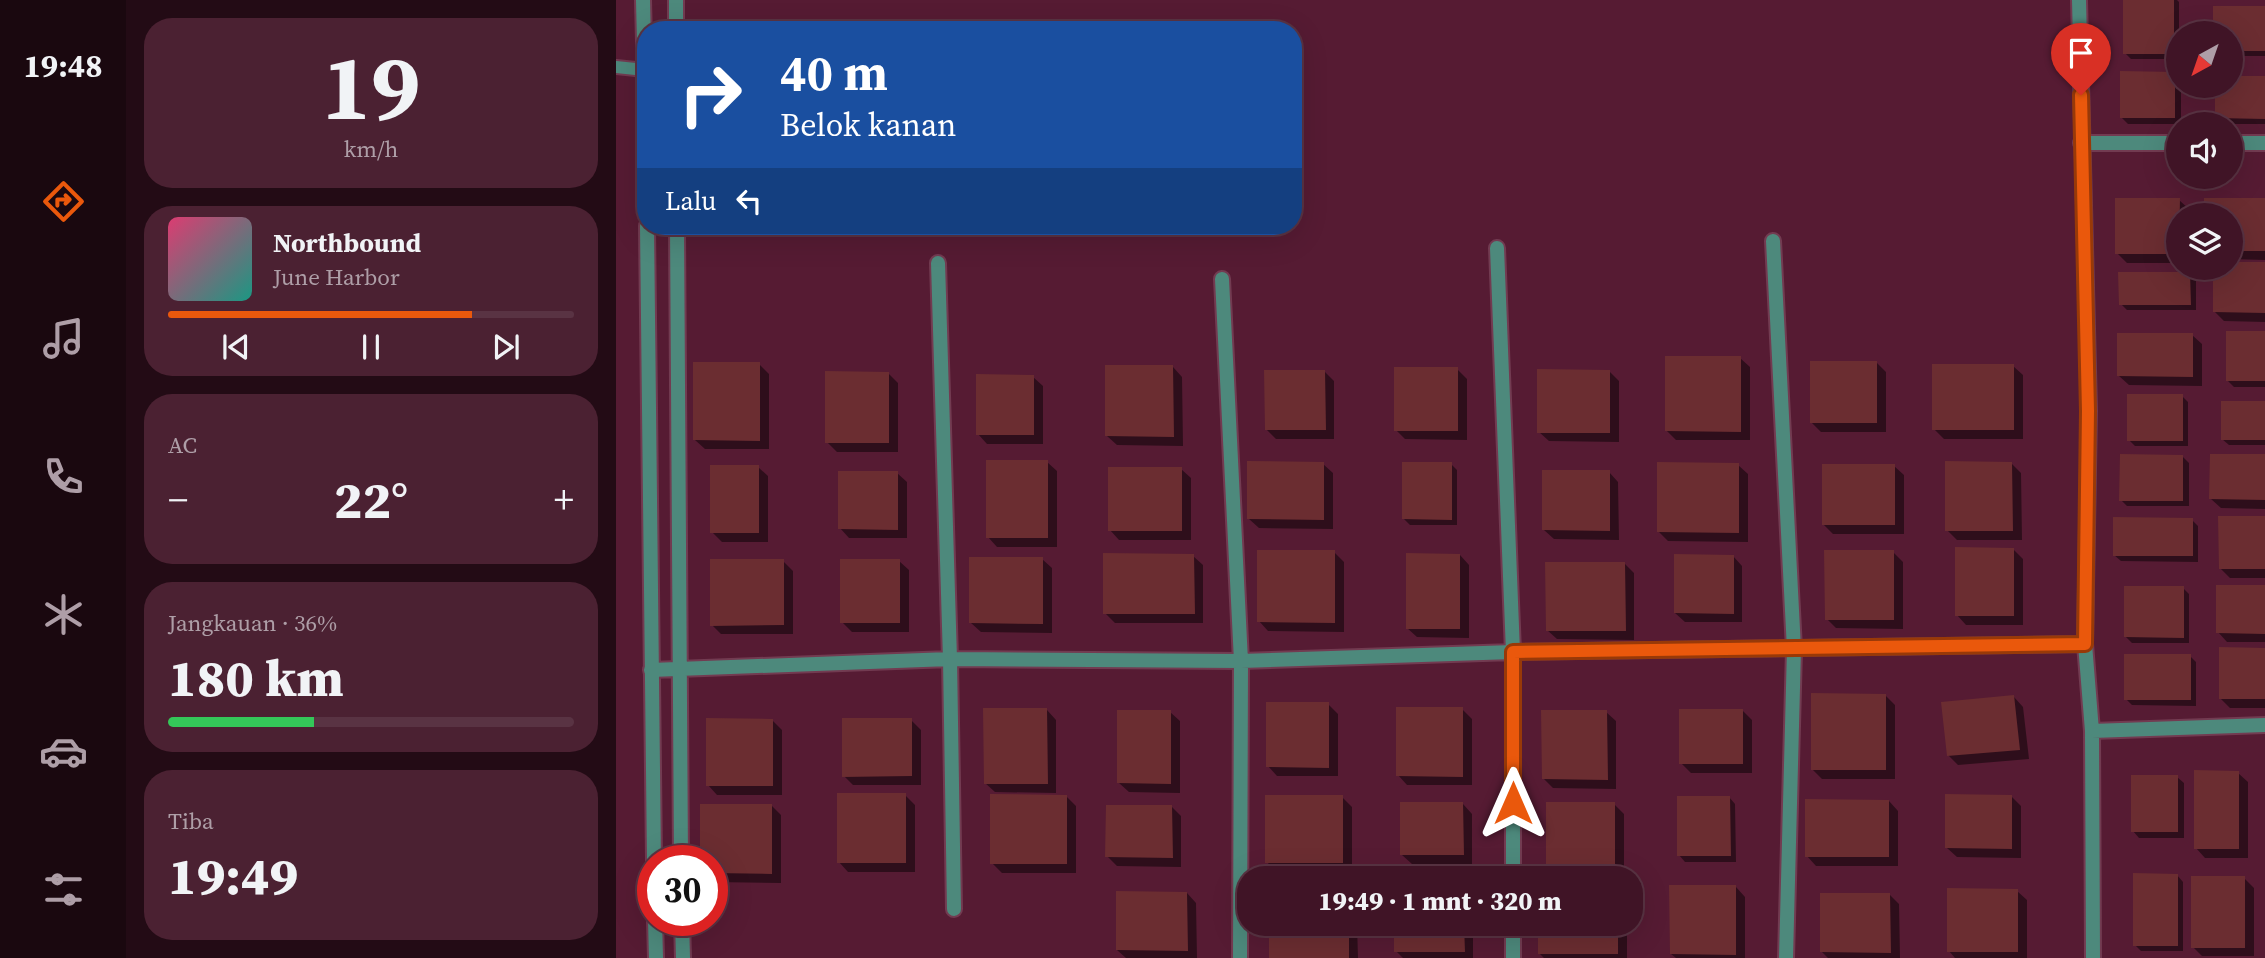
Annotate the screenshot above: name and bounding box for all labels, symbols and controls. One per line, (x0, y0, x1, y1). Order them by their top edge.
north arrow (2166, 21, 2244, 98)
map controls (2166, 21, 2243, 280)
pin (2051, 23, 2111, 95)
text: 19 (322, 25, 420, 149)
icon: arrive (2062, 34, 2100, 72)
text: 40 m (780, 39, 888, 106)
text: 19:48 (24, 44, 102, 88)
icon: right (665, 49, 756, 140)
text: Belok kanan (780, 103, 956, 147)
button: sound (2166, 112, 2243, 189)
text: km/h (344, 133, 398, 165)
icon: directions (39, 177, 88, 226)
icon: left (730, 182, 768, 220)
text: Lalu (665, 183, 716, 219)
button: layers (2166, 203, 2243, 280)
text: Northbound (273, 225, 421, 261)
text: June Harbor (273, 261, 400, 293)
icon: music (39, 314, 88, 363)
icon: previous (217, 328, 255, 366)
icon: pause (352, 328, 390, 366)
icon: next (487, 328, 525, 366)
text: AC (168, 429, 197, 461)
icon: phone (39, 452, 88, 501)
text: 22° (334, 464, 408, 535)
text: − (168, 474, 188, 526)
text: + (554, 474, 574, 526)
icon: climate (39, 590, 88, 639)
text: Jangkauan · 36% (168, 607, 337, 639)
text: 180 km (168, 642, 344, 713)
icon: car (39, 727, 88, 776)
position arrow (1476, 766, 1550, 840)
text: Tiba (168, 805, 214, 837)
text: 19:49 (168, 840, 298, 911)
speed limit sign: 30 (637, 845, 728, 936)
icon: filters (39, 865, 88, 914)
text: 19:49 · 1 mnt · 320 m (1318, 883, 1562, 919)

